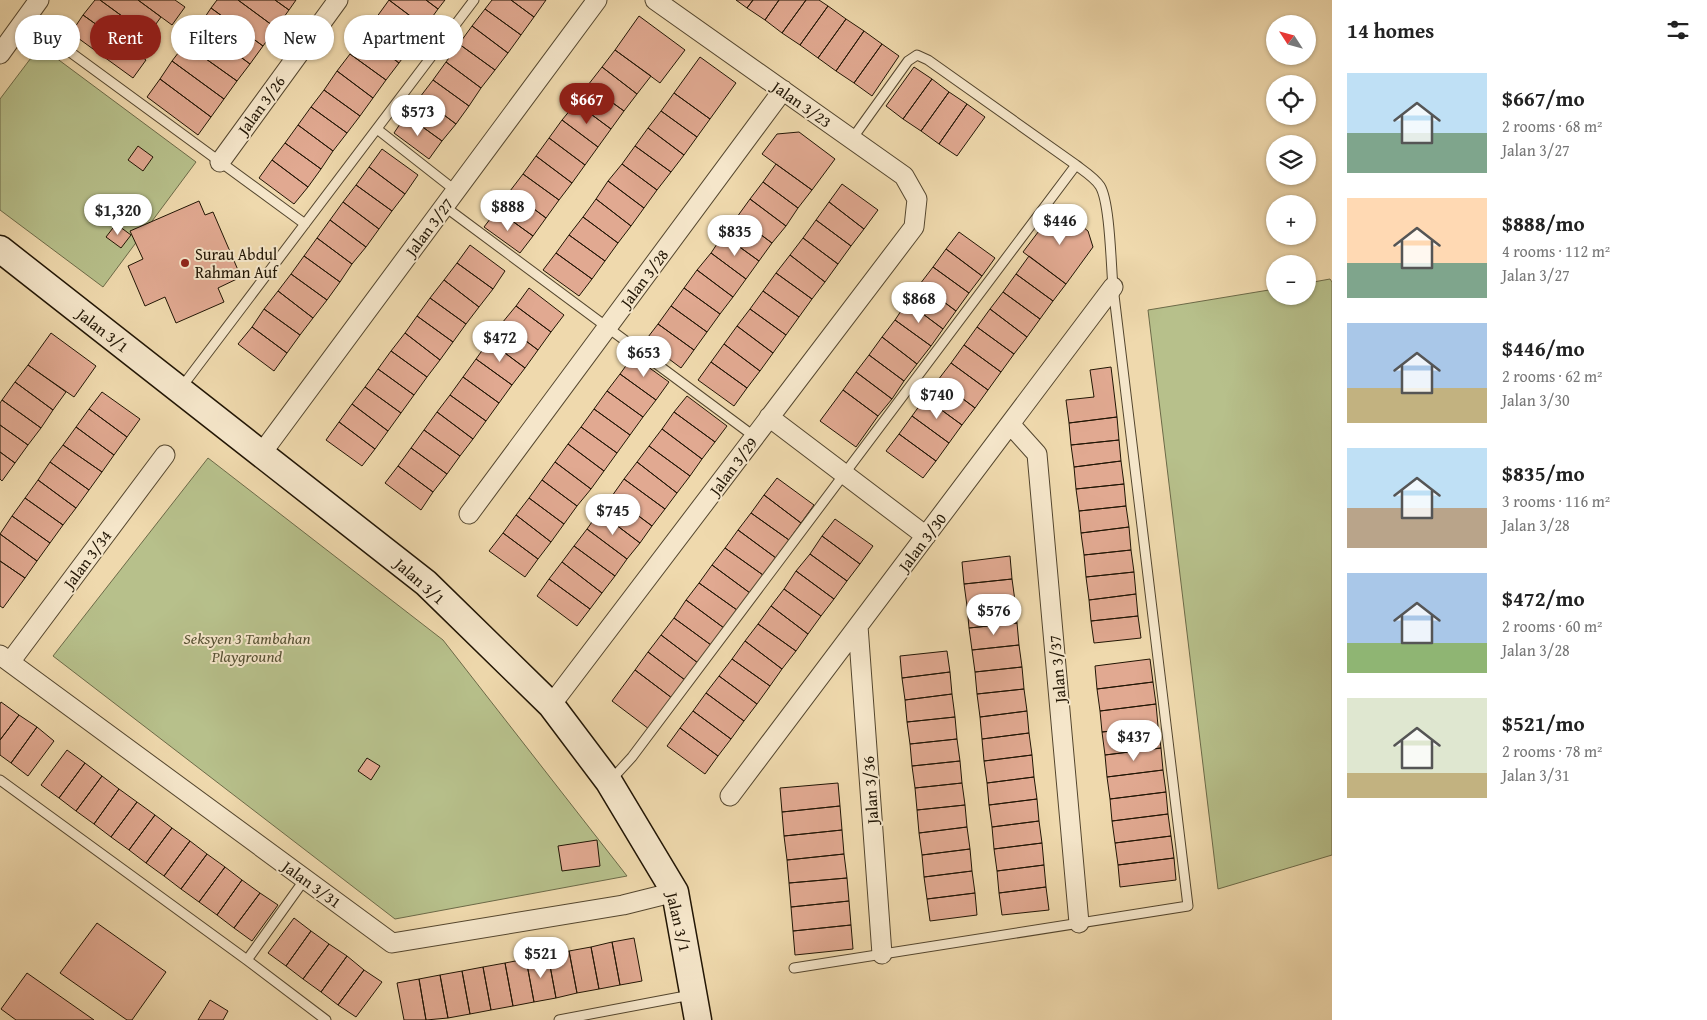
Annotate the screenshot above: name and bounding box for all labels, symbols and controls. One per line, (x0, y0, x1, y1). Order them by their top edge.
chip: Buy (15, 15, 80, 60)
chip: Rent (90, 15, 161, 60)
chip: Filters (171, 15, 255, 60)
chip: New (265, 15, 334, 60)
chip: Apartment (344, 15, 463, 60)
north arrow (1266, 15, 1316, 65)
map controls (1266, 15, 1316, 305)
text: 14 homes (1347, 15, 1434, 46)
icon: filters (1664, 16, 1692, 44)
street label: Jalan 3/26 (230, 70, 291, 141)
street label: Jalan 3/23 (766, 74, 837, 133)
button: locate (1266, 75, 1316, 125)
pin: $667 (557, 82, 617, 125)
text: $667/mo (1502, 83, 1585, 114)
text: $667 (570, 87, 604, 111)
icon: home (1387, 93, 1447, 153)
pin: $573 (388, 94, 448, 137)
text: $573 (401, 99, 435, 123)
text: 2 rooms · 68 m² (1502, 114, 1602, 138)
button: layers (1266, 135, 1316, 185)
text: Jalan 3/27 (1502, 138, 1570, 162)
pin: $888 (478, 190, 538, 232)
street label: Jalan 3/27 (398, 192, 459, 263)
pin: $1,320 (77, 194, 159, 236)
text: $888 (491, 194, 525, 218)
button: + (1266, 195, 1316, 245)
text: $1,320 (95, 198, 141, 222)
pin: $446 (1030, 204, 1090, 246)
text: $446 (1043, 208, 1077, 232)
text: $888/mo (1502, 208, 1585, 239)
pin: $835 (705, 214, 765, 257)
icon: home (1387, 218, 1447, 278)
text: $835 (718, 219, 752, 243)
text: 4 rooms · 112 m² (1502, 239, 1610, 263)
place label: Surau Abdul Rahman Auf (195, 242, 279, 284)
street label: Jalan 3/28 (613, 243, 674, 314)
button: − (1266, 255, 1316, 305)
marker: Surau Abdul Rahman Auf (179, 257, 191, 269)
text: Jalan 3/27 (1502, 263, 1570, 287)
pin: $868 (889, 282, 949, 324)
text: $868 (902, 286, 936, 310)
street label: Jalan 3/1 (70, 301, 134, 358)
pin: $472 (470, 320, 530, 363)
text: $472 (483, 325, 517, 349)
text: $446/mo (1502, 333, 1585, 364)
pin: $653 (614, 336, 674, 378)
text: $653 (627, 340, 661, 364)
icon: home (1387, 343, 1447, 403)
text: 2 rooms · 62 m² (1502, 364, 1602, 388)
pin: $740 (907, 378, 967, 420)
text: $740 (920, 382, 954, 406)
text: Jalan 3/30 (1502, 388, 1570, 412)
street label: Jalan 3/29 (702, 431, 763, 502)
text: $835/mo (1502, 458, 1585, 489)
icon: home (1387, 468, 1447, 528)
text: 3 rooms · 116 m² (1502, 489, 1610, 513)
pin: $745 (583, 494, 643, 536)
text: $745 (596, 498, 630, 522)
street label: Jalan 3/30 (891, 507, 952, 578)
text: Jalan 3/28 (1502, 513, 1570, 537)
street label: Jalan 3/34 (56, 524, 117, 595)
street label: Jalan 3/1 (388, 551, 451, 610)
text: $472/mo (1502, 583, 1585, 614)
icon: home (1387, 593, 1447, 653)
pin: $576 (964, 594, 1024, 636)
text: $576 (977, 598, 1011, 622)
text: 2 rooms · 60 m² (1502, 614, 1602, 638)
park label: Seksyen 3 Tambahan Playground (183, 626, 311, 668)
street label: Jalan 3/37 (1042, 634, 1072, 706)
text: Jalan 3/28 (1502, 638, 1570, 662)
text: $521/mo (1502, 708, 1585, 739)
icon: home (1387, 718, 1447, 778)
pin: $437 (1104, 720, 1164, 762)
text: $437 (1117, 724, 1151, 748)
text: 2 rooms · 78 m² (1502, 739, 1602, 763)
street label: Jalan 3/36 (856, 755, 884, 827)
text: Jalan 3/31 (1502, 763, 1570, 787)
street label: Jalan 3/31 (276, 853, 346, 914)
street label: Jalan 3/1 (660, 888, 697, 954)
pin: $521 (511, 936, 571, 979)
text: $521 (524, 941, 558, 965)

